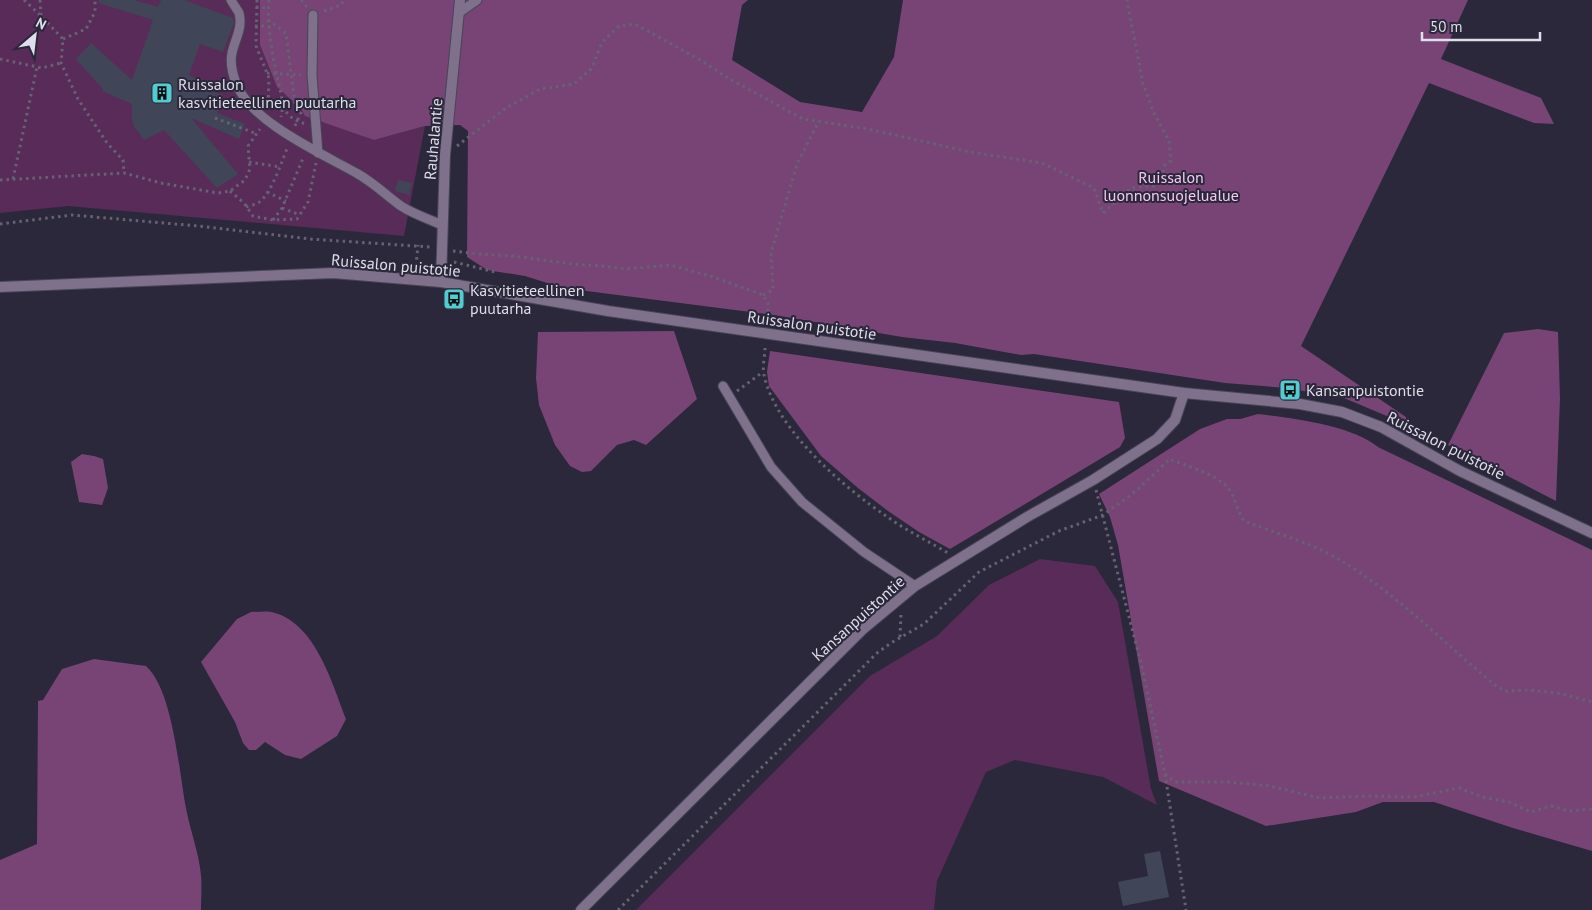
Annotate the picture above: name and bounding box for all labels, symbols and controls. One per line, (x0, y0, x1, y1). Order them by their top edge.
north arrow (10, 10, 60, 60)
scale bar (1422, 10, 1540, 42)
text: N (33, 13, 49, 34)
text: 50 m (1430, 17, 1463, 36)
place label: Ruissalon kasvitieteellinen puutarha (178, 74, 356, 112)
building icon: Ruissalon kasvitieteellinen puutarha (150, 81, 174, 105)
street label: Rauhalantie (419, 97, 447, 181)
park label: Ruissalon luonnonsuojelualue (1103, 167, 1239, 205)
street label: Ruissalon puistotie (330, 249, 462, 281)
place label: Kasvitieteellinen puutarha (470, 280, 584, 318)
bus stop icon: Kasvitieteellinen puutarha (442, 287, 466, 311)
street label: Ruissalon puistotie (746, 306, 878, 344)
bus stop icon: Kansanpuistontie (1278, 378, 1302, 402)
place label: Kansanpuistontie (1306, 380, 1424, 400)
street label: Ruissalon puistotie (1384, 407, 1508, 483)
street label: Kansanpuistontie (807, 571, 909, 665)

